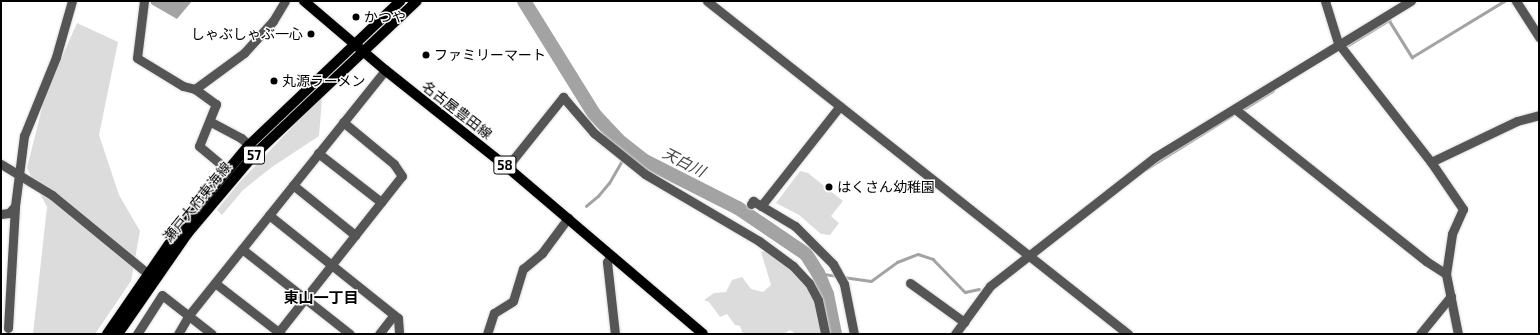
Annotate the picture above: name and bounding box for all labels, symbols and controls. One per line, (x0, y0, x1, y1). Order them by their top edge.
place label: かつや (364, 9, 406, 25)
marker: かつや (351, 12, 361, 22)
place label: しゃぶしゃぶ一心 (191, 26, 303, 42)
marker: しゃぶしゃぶ一心 (306, 29, 316, 39)
place label: ファミリーマート (434, 47, 546, 63)
marker: ファミリーマート (421, 50, 431, 60)
place label: 丸源ラーメン (282, 73, 366, 89)
marker: 丸源ラーメン (269, 76, 279, 86)
street label: 名古屋豊田線 (419, 78, 495, 142)
road number: 57 (242, 144, 266, 166)
water label: 天白川 (660, 144, 708, 180)
road number: 58 (493, 154, 517, 176)
street label: 瀬戸大府東海線 (160, 159, 234, 245)
place label: はくさん幼稚園 (837, 179, 935, 195)
marker: はくさん幼稚園 (824, 182, 834, 192)
district label: 東山一丁目 (284, 289, 358, 307)

